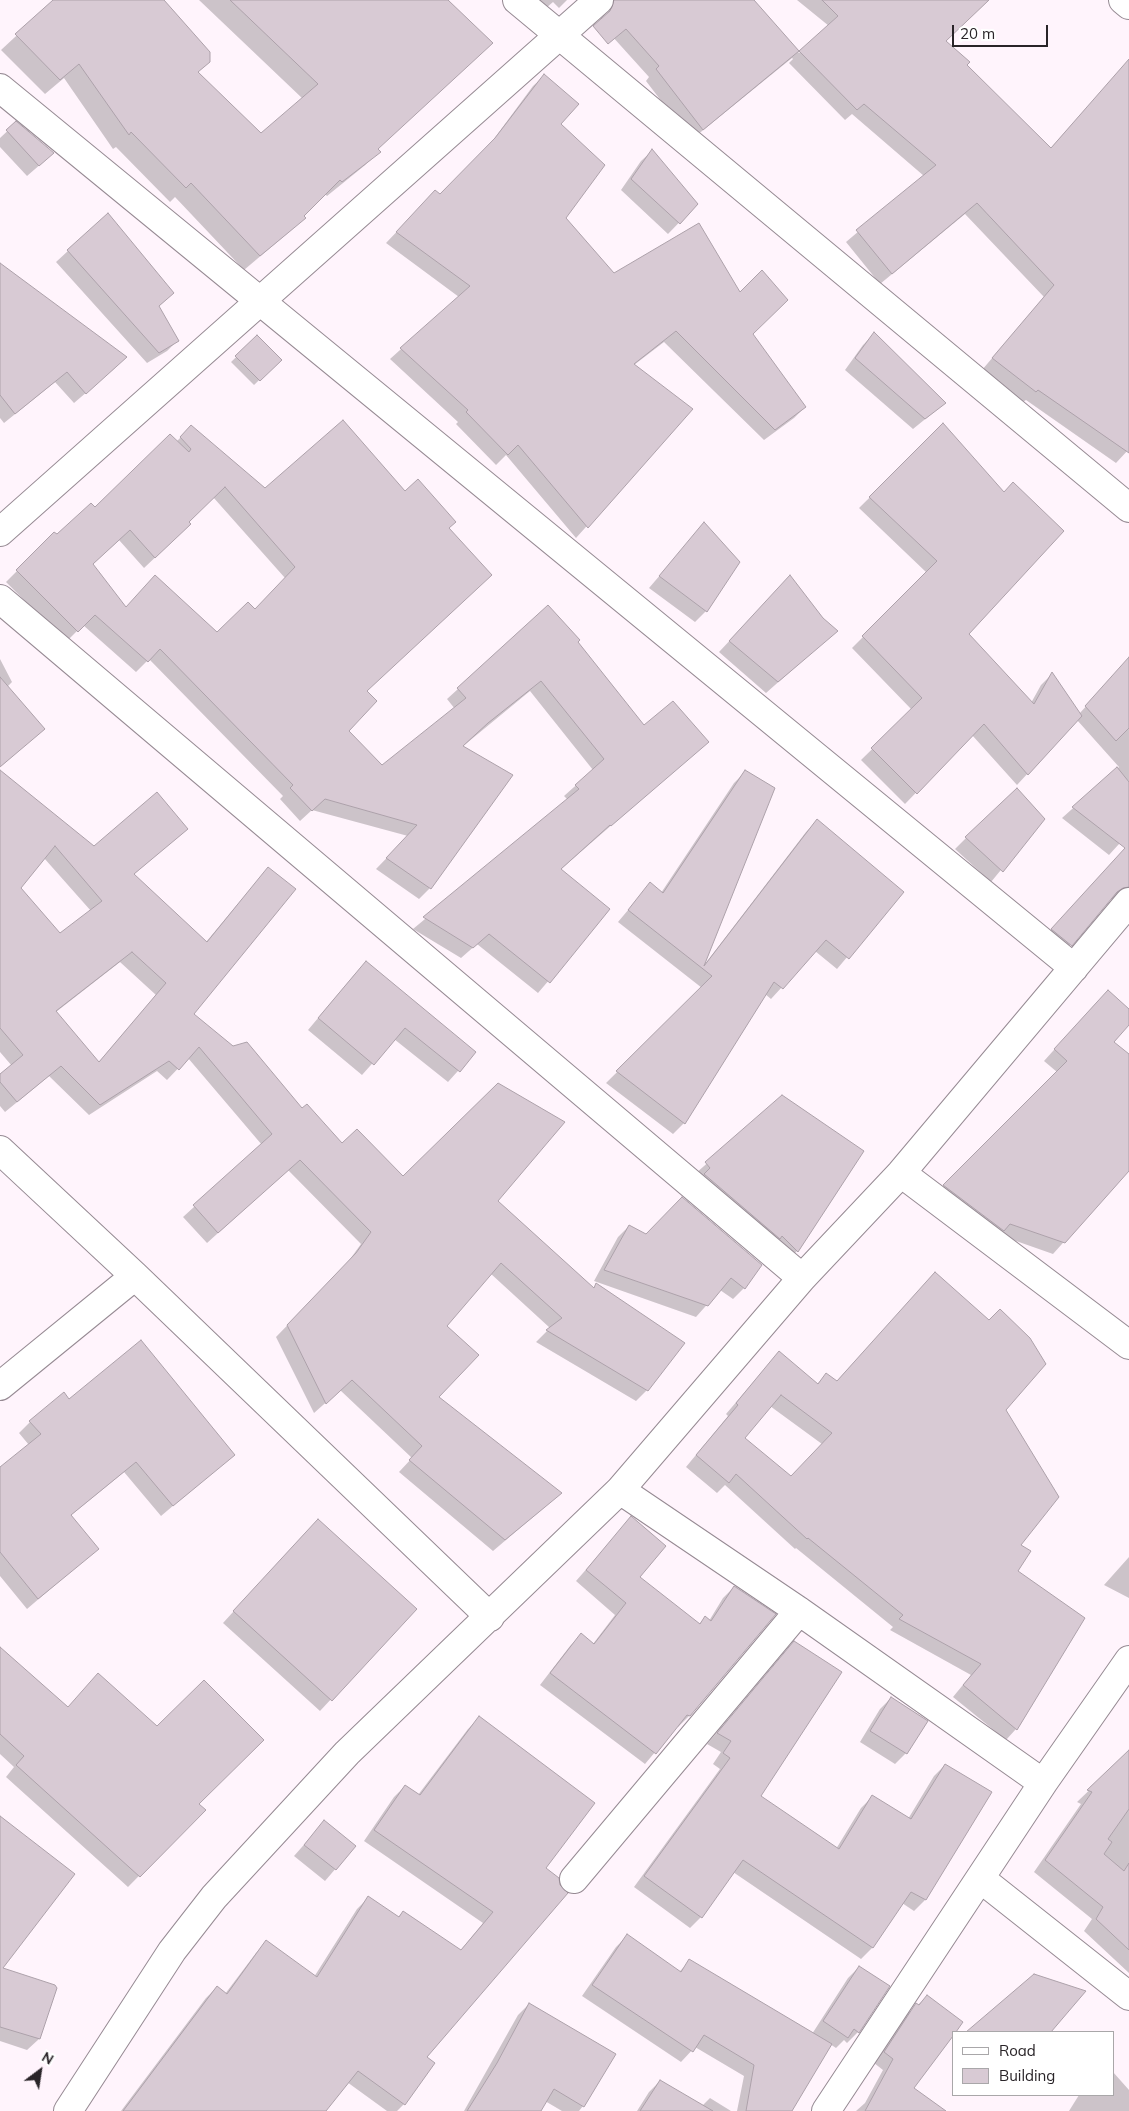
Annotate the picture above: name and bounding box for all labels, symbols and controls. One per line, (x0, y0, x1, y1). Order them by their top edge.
scale bar (954, 15, 1050, 47)
text: 20 m (960, 24, 995, 43)
legend (952, 2031, 1114, 2096)
text: Road (999, 2041, 1036, 2060)
north arrow (15, 2046, 65, 2096)
text: N (39, 2048, 57, 2069)
text: Building (999, 2066, 1055, 2085)

